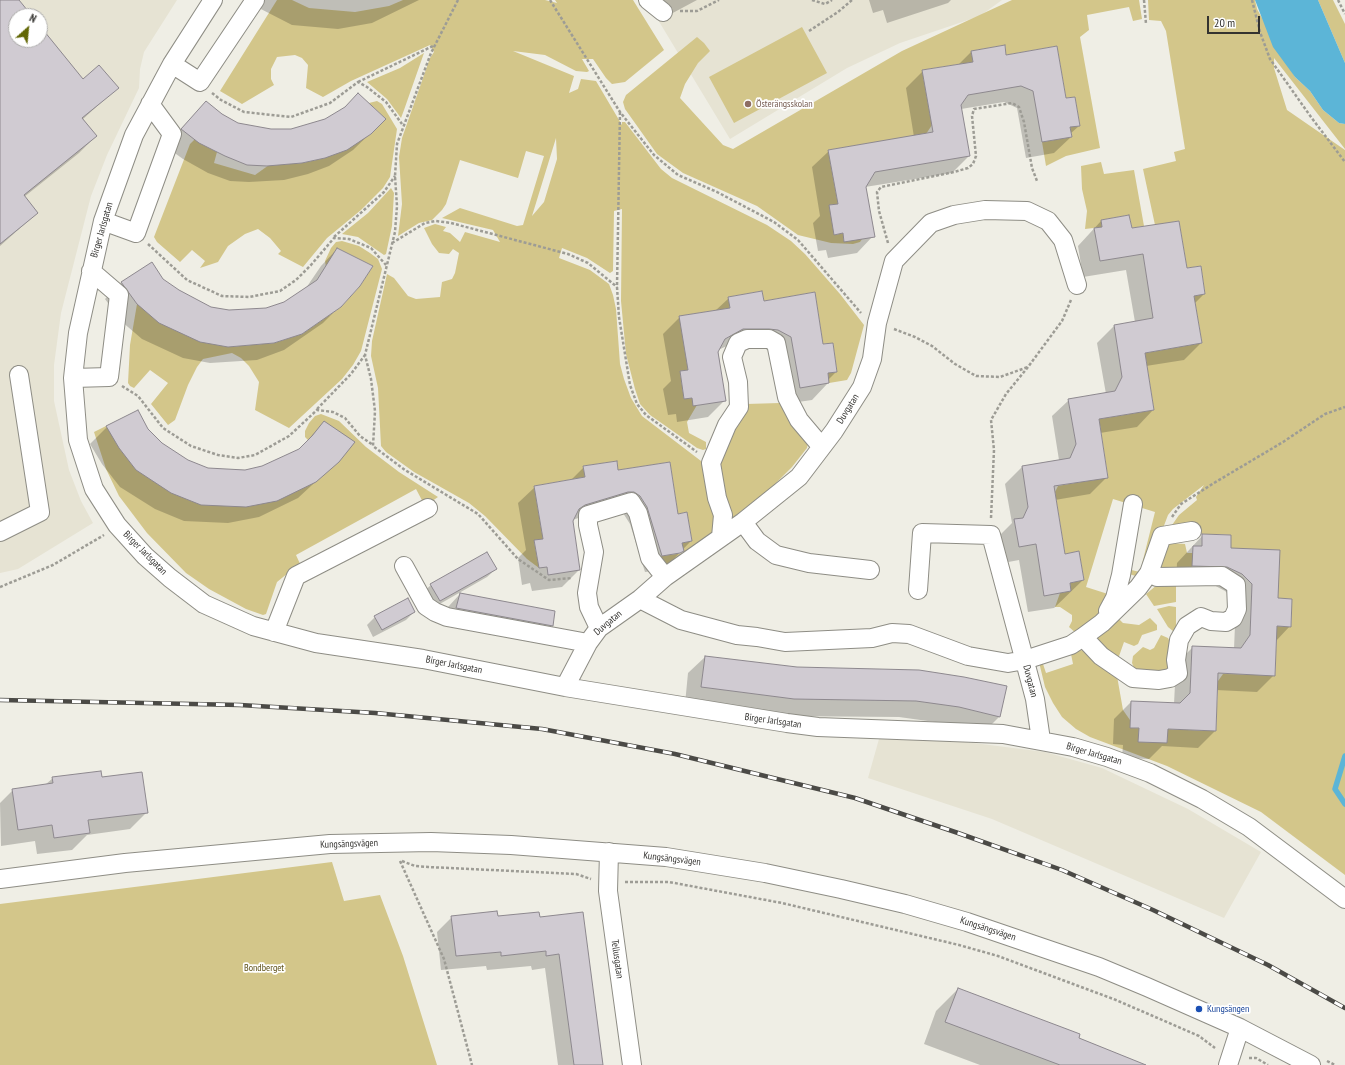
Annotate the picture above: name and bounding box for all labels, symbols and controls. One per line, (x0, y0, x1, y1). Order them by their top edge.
north arrow (8, 8, 48, 48)
scale bar (1209, 8, 1262, 34)
text: N (27, 11, 39, 26)
text: 20 m (1214, 15, 1235, 30)
place label: Österängsskolan (756, 98, 813, 110)
marker: Österängsskolan (743, 99, 753, 109)
street label: Birger Jarlsgatan (88, 201, 116, 259)
street label: Duvgatan (834, 392, 862, 426)
street label: Birger Jarlsgatan (121, 529, 169, 577)
street label: Duvgatan (592, 608, 624, 638)
street label: Birger Jarlsgatan (425, 654, 483, 676)
street label: Duvgatan (1020, 664, 1040, 698)
street label: Birger Jarlsgatan (744, 711, 802, 731)
street label: Birger Jarlsgatan (1065, 740, 1123, 768)
street label: Kungsängsvägen (320, 837, 378, 851)
street label: Kungsängsvägen (643, 850, 701, 868)
street label: Kungsängsvägen (959, 914, 1017, 944)
street label: Tellusgatan (608, 939, 626, 979)
park label: Bondberget (244, 962, 284, 974)
place label: Kungsängen (1207, 1003, 1249, 1015)
marker: Kungsängen (1194, 1004, 1204, 1014)

